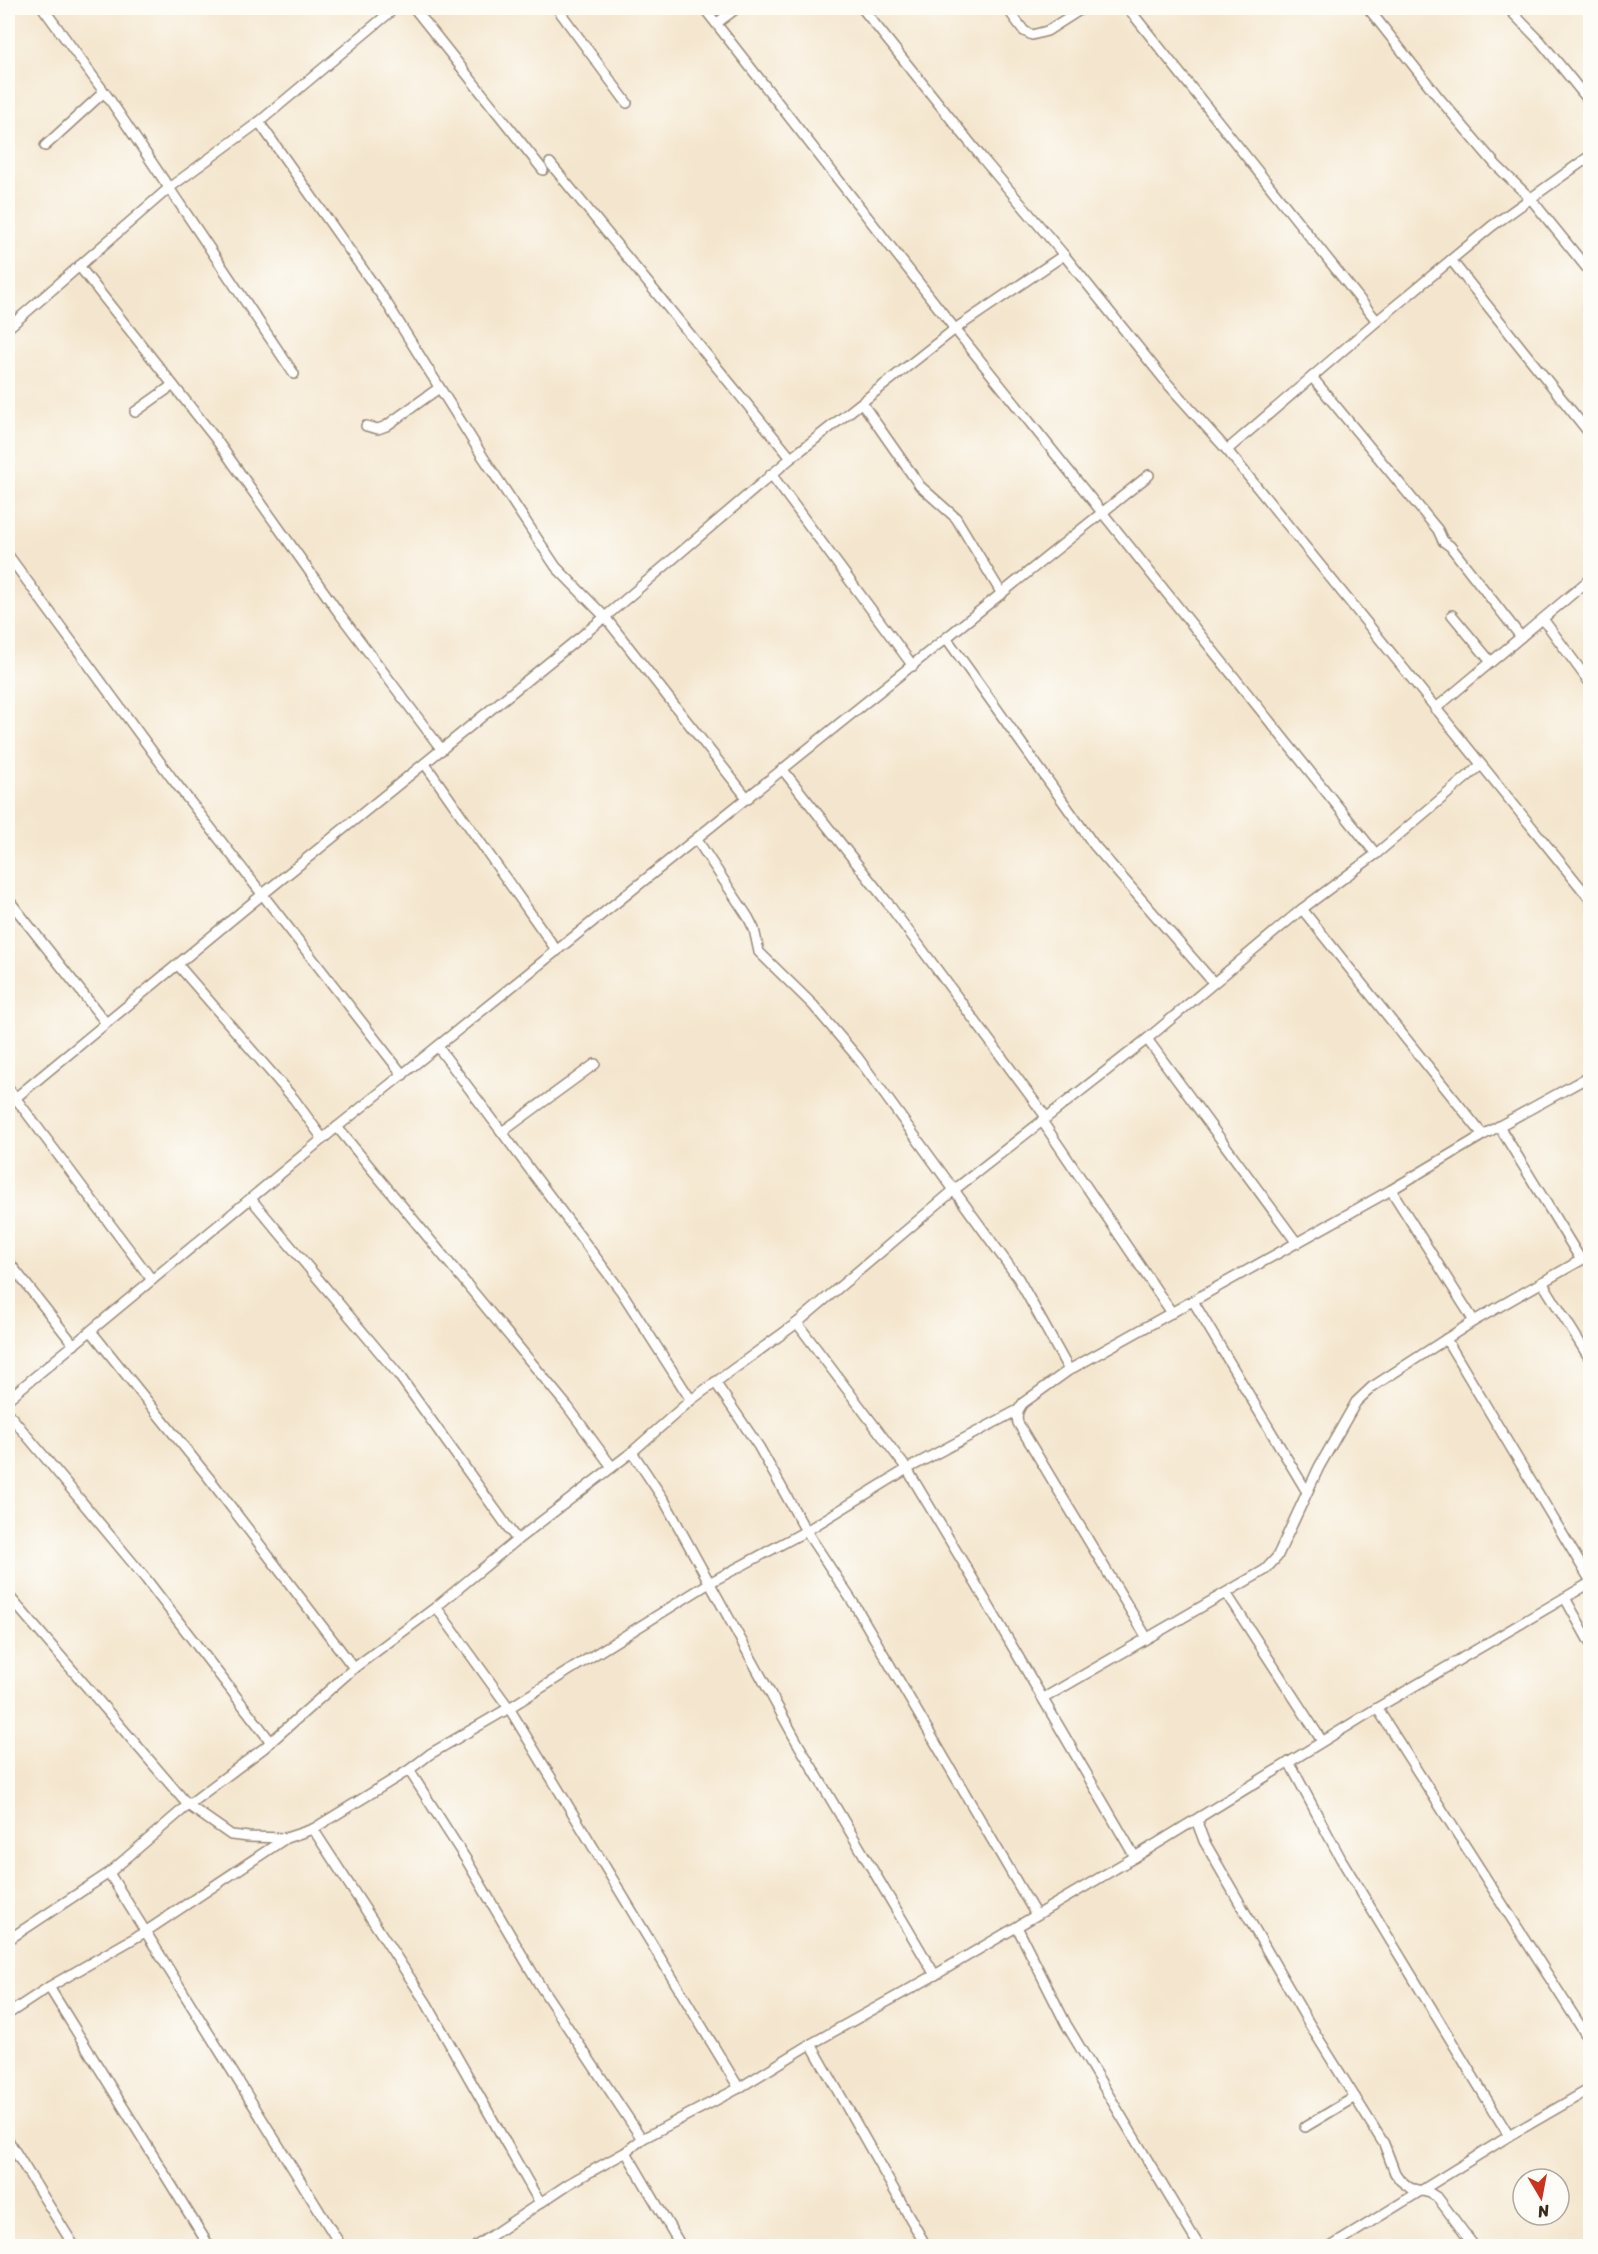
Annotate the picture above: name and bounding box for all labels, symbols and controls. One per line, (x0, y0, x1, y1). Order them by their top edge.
north arrow (1511, 2167, 1571, 2227)
text: N (1535, 2196, 1552, 2227)

